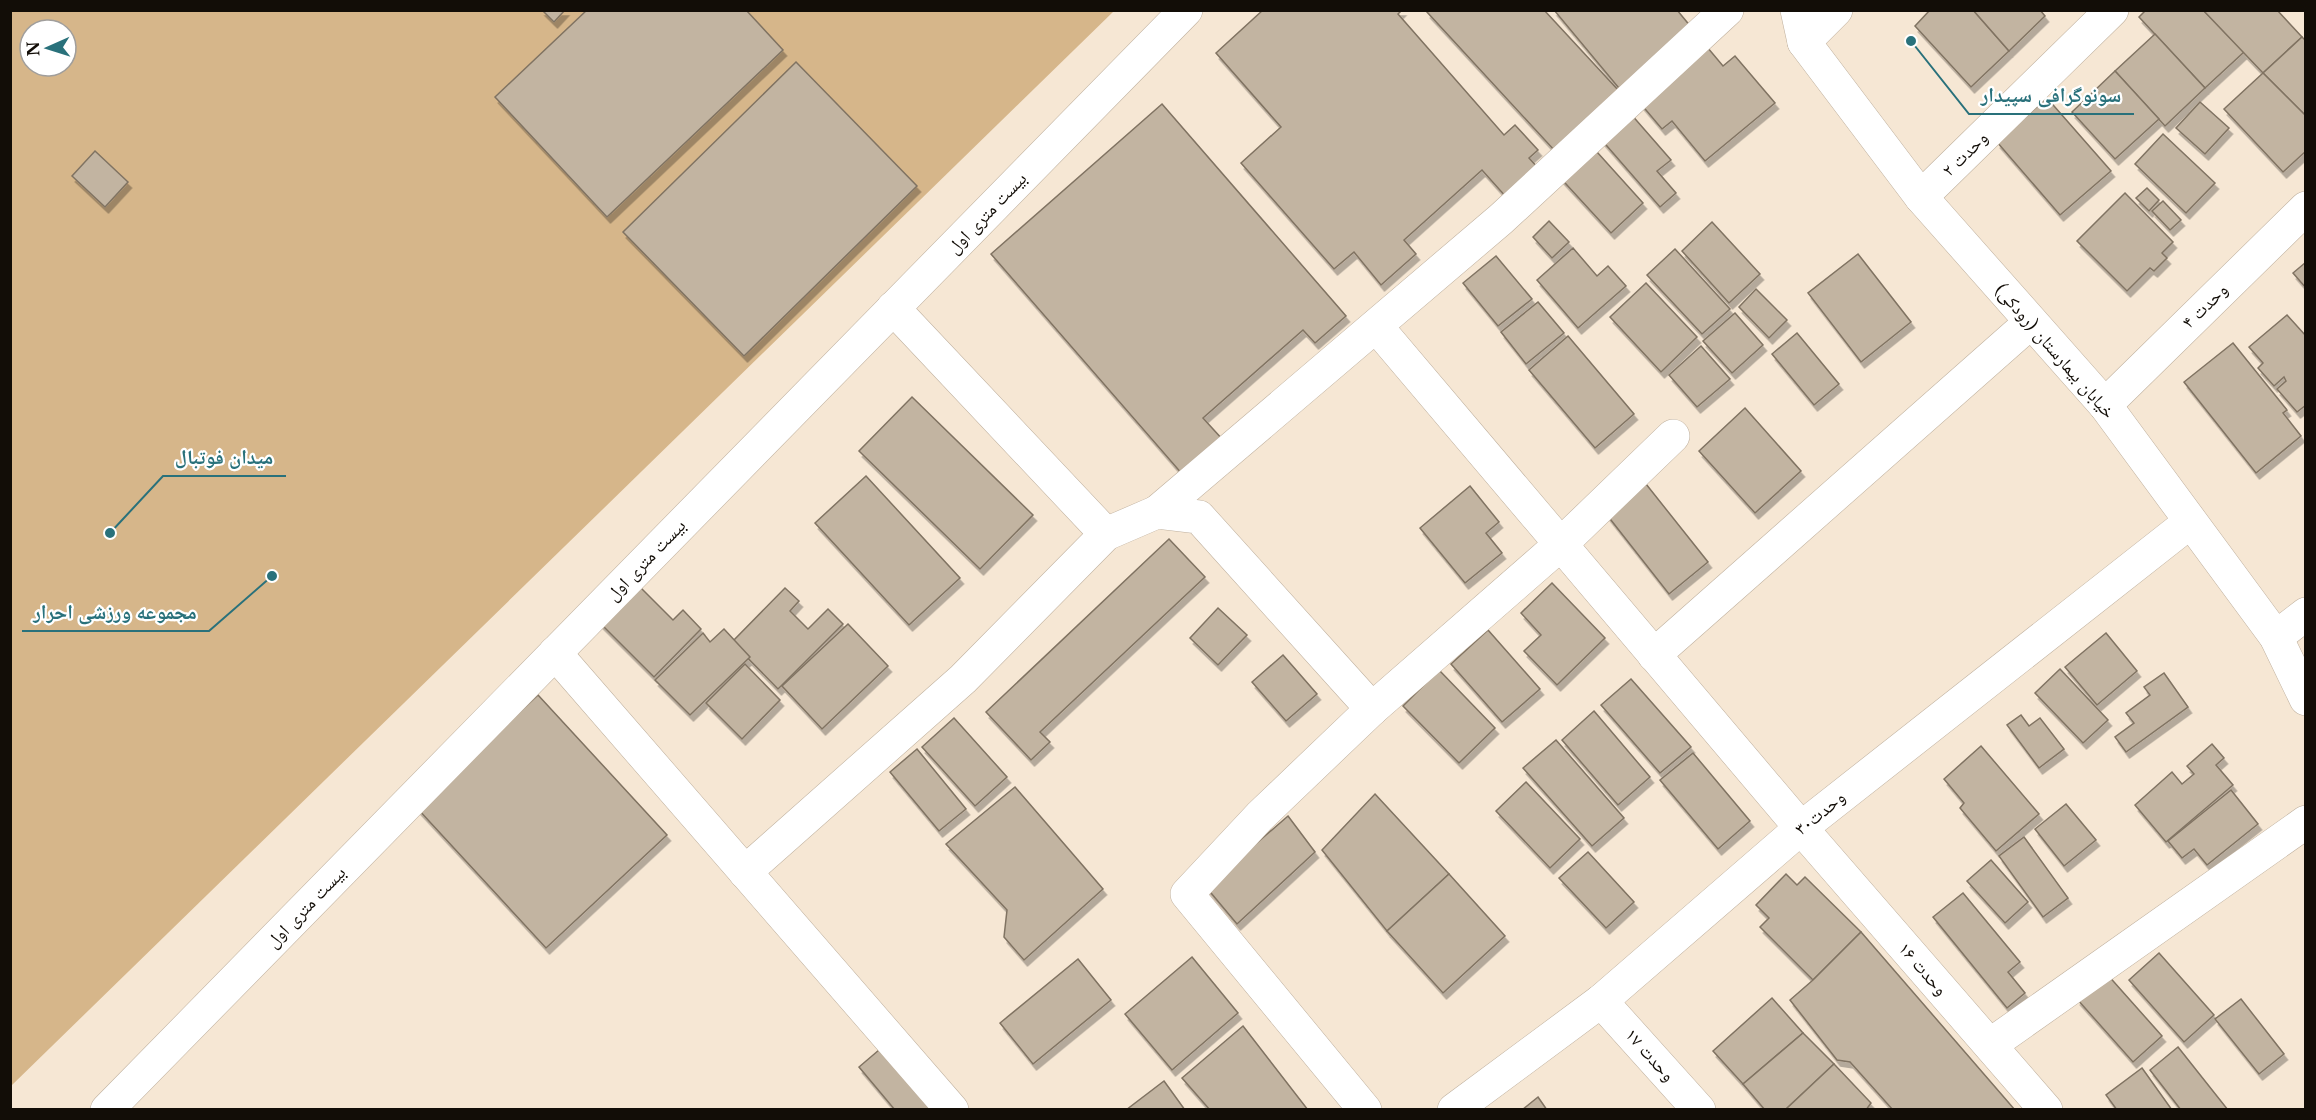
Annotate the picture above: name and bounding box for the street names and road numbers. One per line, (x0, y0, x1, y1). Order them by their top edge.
street label: وحدت ۲ (1937, 127, 1993, 181)
street label: بیست متری اول (943, 168, 1031, 258)
street label: خیابان بیمارستان (رودکی) (1991, 279, 2119, 423)
street label: وحدت ۴ (2177, 279, 2233, 333)
street label: بیست متری اول (602, 515, 690, 605)
street label: وحدت۳۰ (1790, 786, 1850, 840)
street label: بیست متری اول (262, 862, 350, 952)
street label: وحدت ۱۶ (1894, 938, 1952, 1000)
street label: وحدت ۱۷ (1621, 1024, 1679, 1086)

